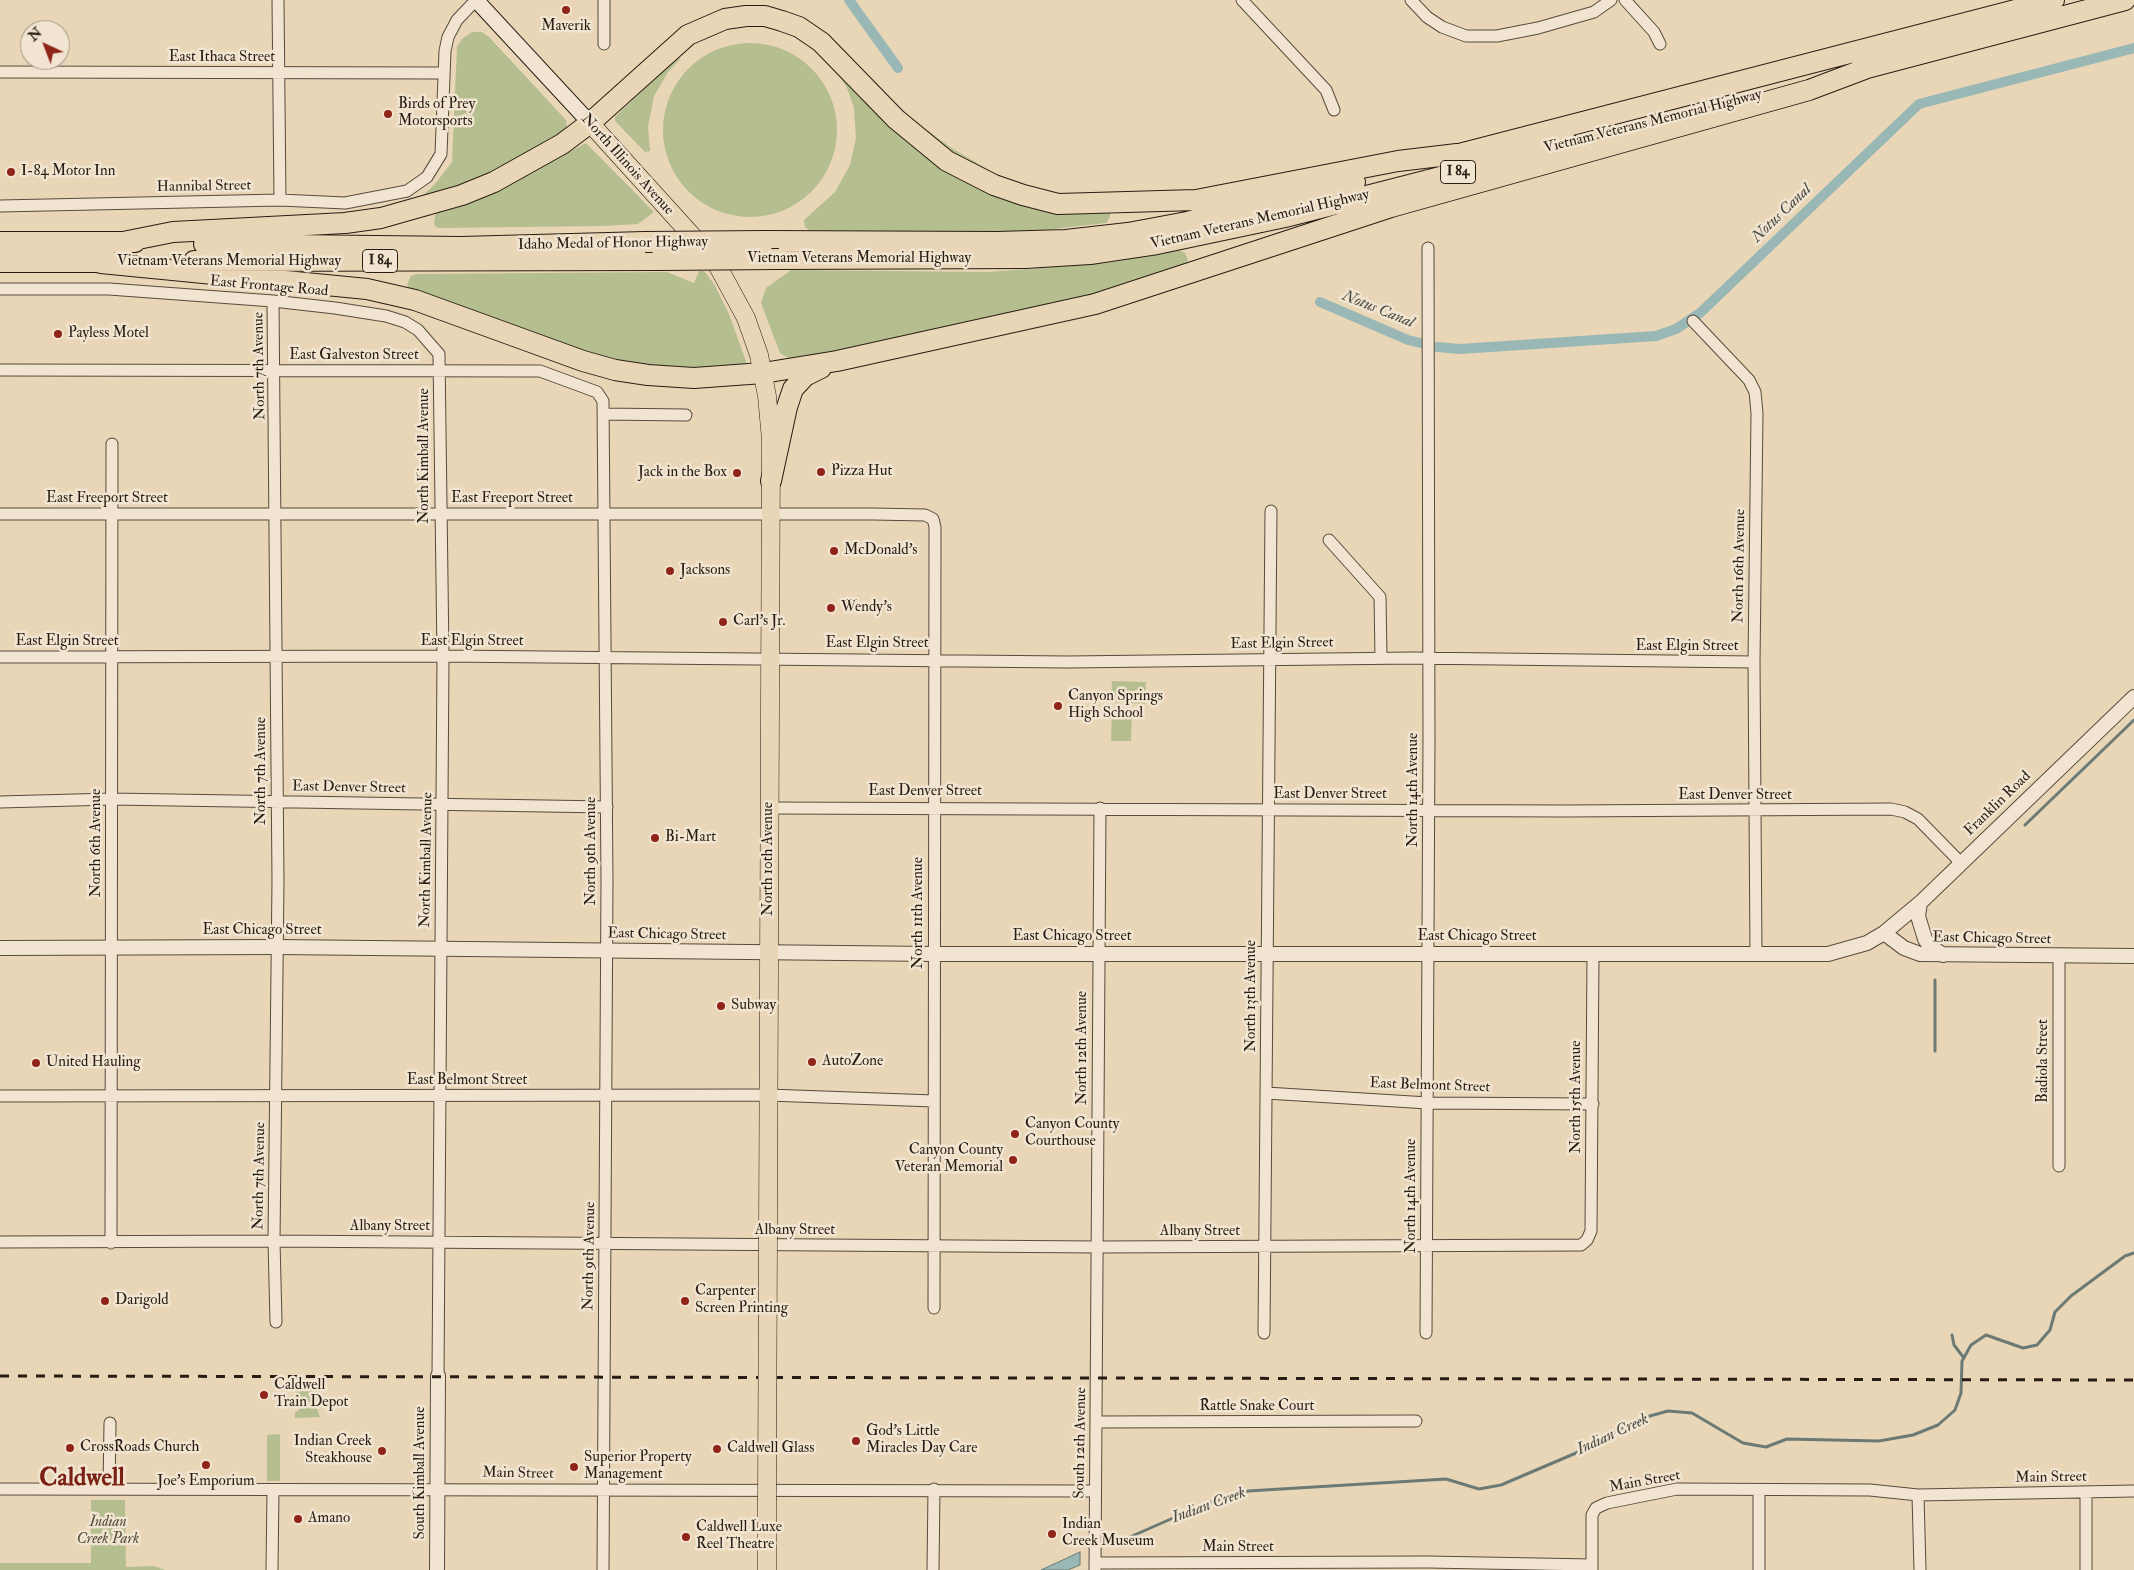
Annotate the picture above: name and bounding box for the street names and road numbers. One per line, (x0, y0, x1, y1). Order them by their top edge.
street label: East Ithaca Street (169, 49, 275, 67)
street label: Vietnam Veterans Memorial Highway (1542, 86, 1764, 158)
street label: North Illinois Avenue (577, 111, 677, 219)
road number: I 84 (1440, 160, 1476, 183)
street label: Hannibal Street (157, 177, 251, 197)
street label: Vietnam Veterans Memorial Highway (1149, 186, 1371, 254)
street label: Idaho Medal of Honor Highway (518, 233, 708, 255)
road number: I 84 (362, 250, 398, 272)
street label: Vietnam Veterans Memorial Highway (747, 250, 971, 268)
street label: Vietnam Veterans Memorial Highway (117, 253, 341, 271)
street label: East Frontage Road (209, 273, 329, 301)
street label: North 7th Avenue (250, 312, 270, 420)
street label: East Galveston Street (289, 347, 419, 365)
street label: North Kimball Avenue (416, 388, 434, 524)
street label: East Freeport Street (46, 490, 168, 508)
street label: East Freeport Street (451, 490, 573, 508)
street label: North 16th Avenue (1730, 509, 1750, 623)
street label: East Elgin Street (15, 633, 119, 651)
street label: East Elgin Street (420, 633, 524, 651)
street label: East Elgin Street (1230, 634, 1334, 654)
street label: East Elgin Street (825, 635, 929, 653)
street label: East Elgin Street (1635, 638, 1739, 656)
street label: North 7th Avenue (253, 717, 271, 825)
street label: North 14th Avenue (1405, 733, 1423, 847)
street label: Franklin Road (1961, 768, 2035, 840)
street label: East Denver Street (292, 778, 406, 798)
street label: East Denver Street (868, 783, 982, 801)
street label: East Denver Street (1273, 786, 1387, 804)
street label: East Denver Street (1678, 787, 1792, 805)
street label: North 6th Avenue (88, 789, 106, 897)
street label: North Kimball Avenue (417, 792, 437, 928)
street label: North 9th Avenue (583, 797, 601, 905)
street label: North 10th Avenue (760, 802, 778, 916)
street label: North 11th Avenue (910, 857, 928, 969)
street label: East Chicago Street (202, 922, 322, 940)
street label: East Chicago Street (607, 925, 727, 945)
street label: East Chicago Street (1012, 928, 1132, 946)
street label: East Chicago Street (1417, 928, 1537, 946)
street label: East Chicago Street (1932, 929, 2052, 949)
street label: North 13th Avenue (1243, 940, 1261, 1052)
street label: North 12th Avenue (1074, 991, 1092, 1105)
street label: Badiola Street (2035, 1019, 2053, 1103)
street label: North 15th Avenue (1568, 1041, 1586, 1153)
street label: East Belmont Street (407, 1072, 527, 1090)
street label: East Belmont Street (1369, 1075, 1491, 1097)
street label: North 7th Avenue (250, 1122, 270, 1230)
street label: North 14th Avenue (1403, 1139, 1421, 1253)
street label: North 9th Avenue (580, 1201, 600, 1311)
street label: Albany Street (350, 1218, 430, 1236)
street label: Albany Street (755, 1222, 835, 1240)
street label: Albany Street (1160, 1223, 1240, 1241)
street label: South 12th Avenue (1071, 1387, 1091, 1499)
street label: Rattle Snake Court (1200, 1398, 1314, 1416)
street label: South Kimball Avenue (412, 1406, 430, 1540)
street label: Main Street (482, 1464, 554, 1484)
street label: Main Street (1608, 1467, 1682, 1497)
street label: Main Street (2015, 1468, 2087, 1488)
street label: Main Street (1202, 1539, 1274, 1557)

